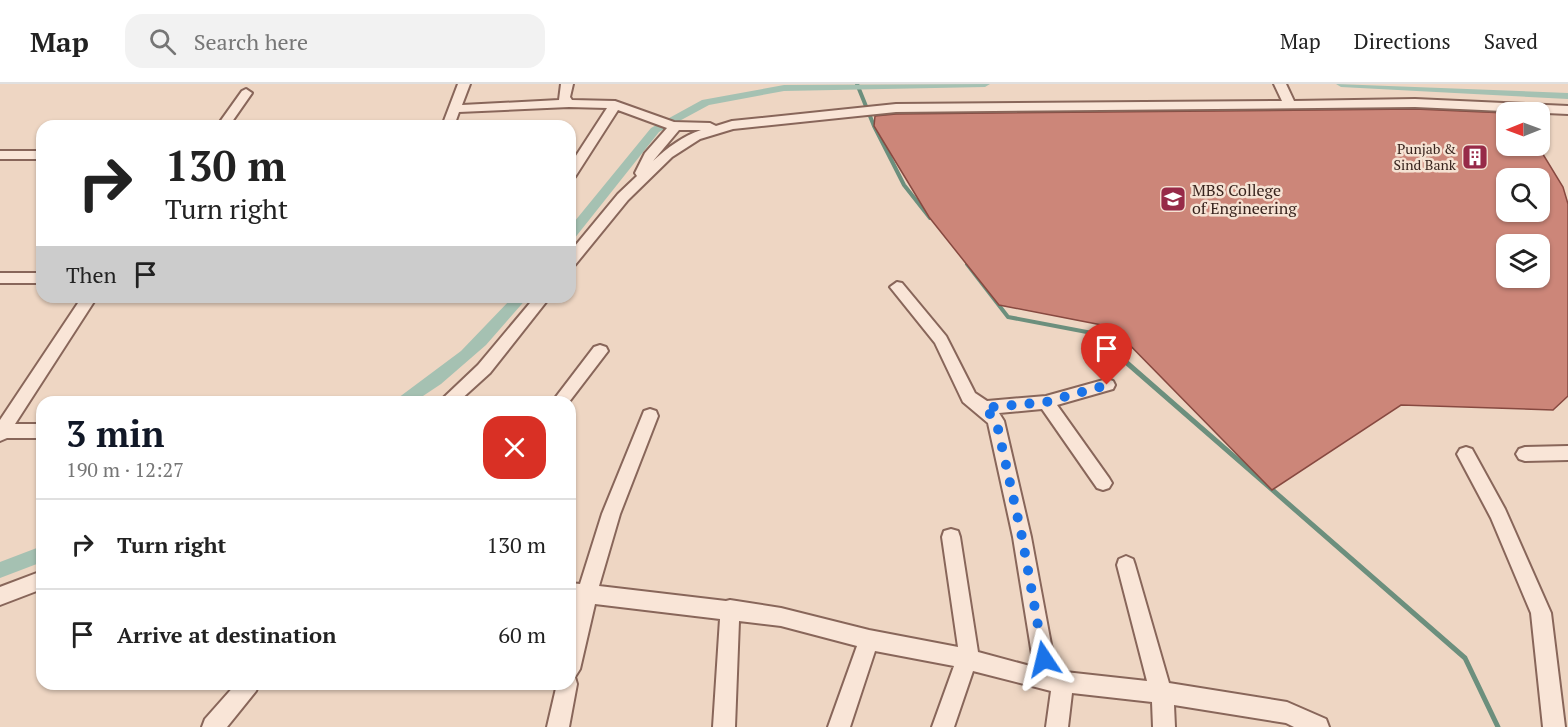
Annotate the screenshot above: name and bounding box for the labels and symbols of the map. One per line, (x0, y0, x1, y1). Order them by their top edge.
north arrow (1496, 102, 1550, 156)
place label: Punjab & Sind Bank (1394, 139, 1457, 174)
building icon: Punjab & Sind Bank (1460, 142, 1490, 172)
place label: MBS College of Engineering (1192, 179, 1297, 219)
school or university icon: MBS College of Engineering (1158, 184, 1188, 214)
pin (1081, 323, 1132, 385)
position arrow (1012, 627, 1076, 691)

